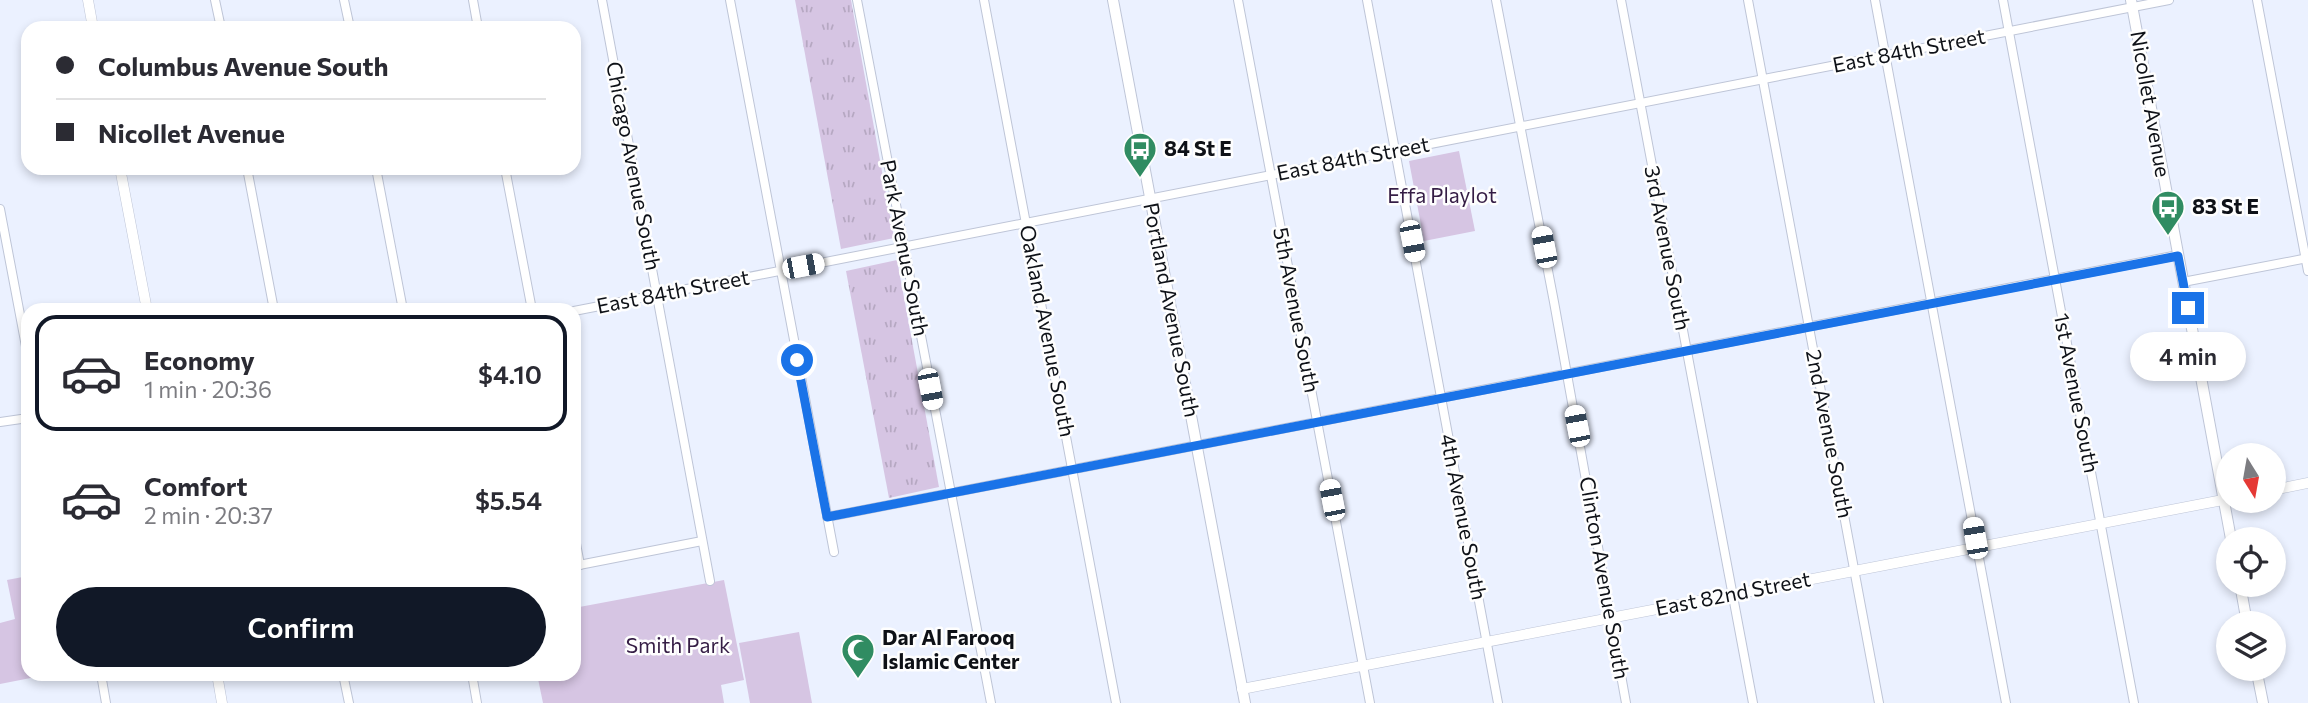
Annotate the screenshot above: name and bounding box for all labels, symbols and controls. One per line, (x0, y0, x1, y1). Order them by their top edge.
street label: East 84th Street (1830, 22, 1987, 77)
street label: Nicollet Avenue (2126, 28, 2177, 179)
text: Columbus Avenue South (98, 50, 388, 81)
street label: Chicago Avenue South (602, 59, 667, 272)
text: Nicollet Avenue (98, 117, 285, 148)
bus stop icon: 84 St E (1121, 130, 1159, 179)
street label: East 84th Street (1274, 130, 1431, 185)
place label: 84 St E (1164, 135, 1232, 160)
street label: Park Avenue South (876, 157, 935, 338)
street label: 3rd Avenue South (1640, 163, 1697, 332)
park label: Effa Playlot (1387, 182, 1497, 207)
bus stop icon: 83 St E (2149, 188, 2187, 237)
place label: 83 St E (2192, 193, 2259, 218)
street label: Portland Avenue South (1139, 200, 1206, 419)
car (1398, 218, 1427, 264)
street label: Oakland Avenue South (1016, 223, 1081, 439)
car (1530, 224, 1559, 270)
street label: 5th Avenue South (1269, 225, 1326, 395)
car (781, 252, 826, 280)
street label: East 84th Street (594, 263, 751, 318)
route end (2172, 292, 2204, 324)
street label: 1st Avenue South (2050, 311, 2105, 475)
callout: 4 min (2130, 332, 2246, 382)
icon: car (60, 342, 123, 405)
text: 4 min (2159, 342, 2217, 370)
text: Economy (144, 344, 255, 375)
route start (781, 344, 813, 376)
street label: 2nd Avenue South (1802, 347, 1859, 520)
text: $4.10 (478, 358, 542, 389)
car (916, 366, 945, 412)
text: 1 min · 20:36 (144, 375, 272, 403)
car (1563, 403, 1592, 449)
street label: 4th Avenue South (1436, 432, 1493, 602)
north arrow (2216, 443, 2286, 513)
map controls (2216, 443, 2286, 681)
icon: car (60, 468, 123, 531)
text: Comfort (144, 470, 247, 501)
street label: Clinton Avenue South (1575, 474, 1636, 681)
car (1318, 477, 1347, 523)
text: $5.54 (475, 484, 542, 515)
text: 2 min · 20:37 (144, 501, 273, 529)
car (1962, 515, 1989, 561)
button: locate (2216, 527, 2286, 597)
street label: East 82nd Street (1653, 565, 1812, 620)
button: Confirm (56, 587, 546, 667)
button: layers (2216, 611, 2286, 681)
place label: Dar Al Farooq Islamic Center (882, 624, 1020, 673)
mosque icon: Dar Al Farooq Islamic Center (839, 631, 877, 680)
park label: Smith Park (626, 632, 730, 657)

